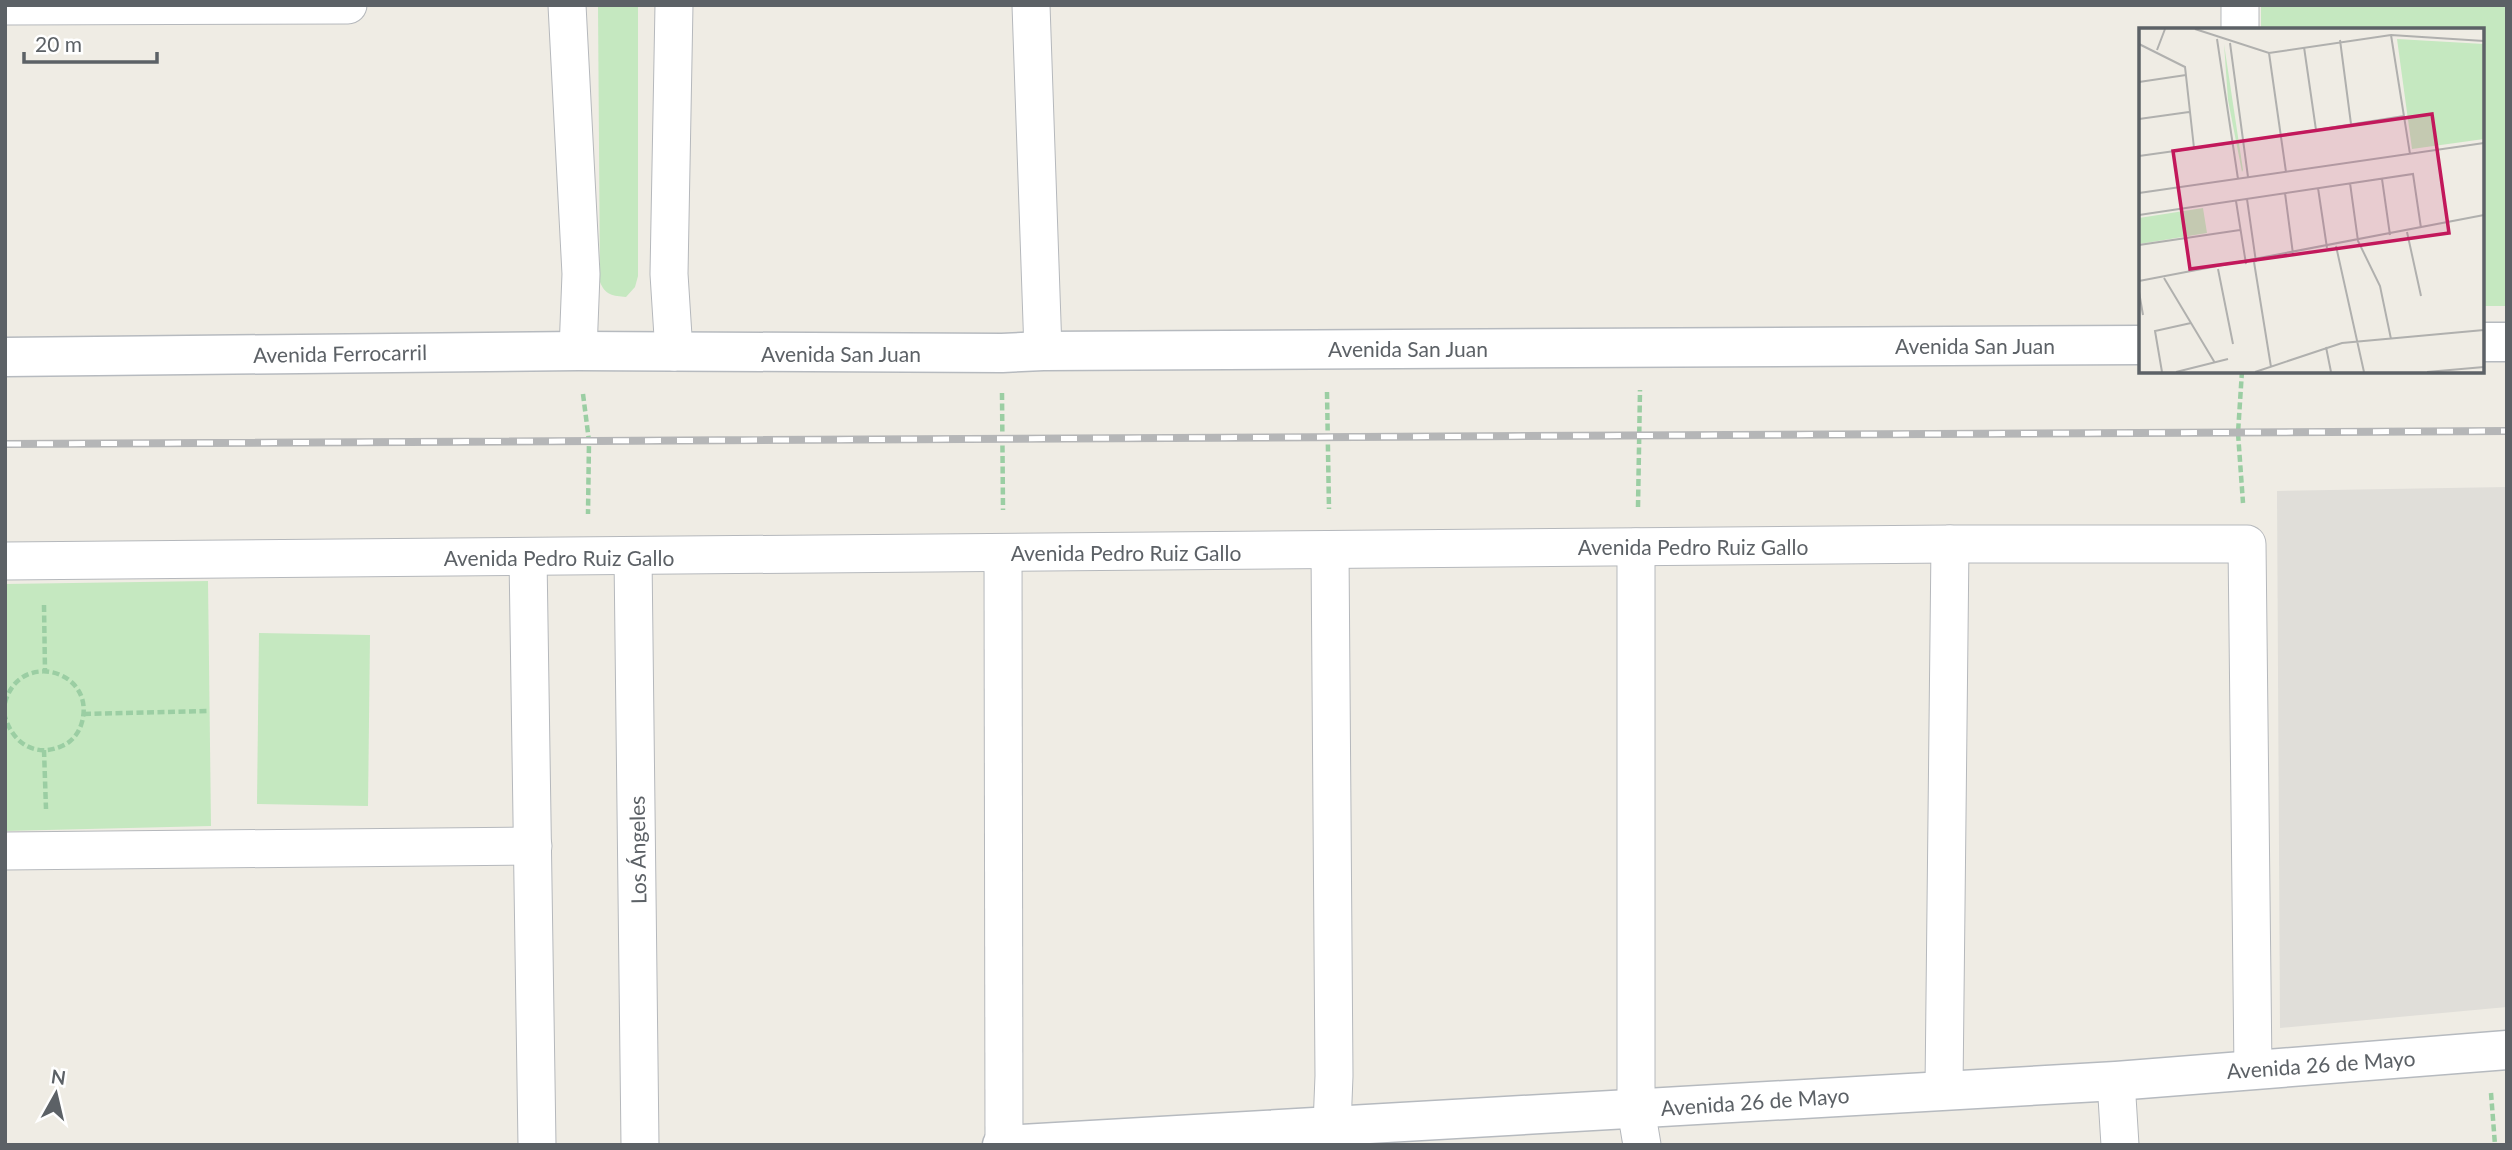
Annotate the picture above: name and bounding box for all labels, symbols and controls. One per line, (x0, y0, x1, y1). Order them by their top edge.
scale bar (24, 21, 158, 65)
inset map (2139, 28, 2484, 373)
text: 20 m (35, 31, 82, 56)
street label: Avenida San Juan (1895, 333, 2055, 358)
street label: Avenida San Juan (1328, 336, 1488, 361)
street label: Avenida Ferrocarril (253, 339, 427, 367)
street label: Avenida San Juan (761, 341, 921, 366)
street label: Avenida Pedro Ruiz Gallo (1578, 534, 1808, 559)
street label: Avenida Pedro Ruiz Gallo (1011, 540, 1241, 565)
street label: Avenida Pedro Ruiz Gallo (444, 545, 674, 570)
street label: Los Ángeles (624, 796, 650, 904)
street label: Avenida 26 de Mayo (2226, 1045, 2416, 1083)
north arrow (21, 1059, 91, 1129)
text: N (50, 1064, 67, 1089)
street label: Avenida 26 de Mayo (1660, 1082, 1850, 1120)

